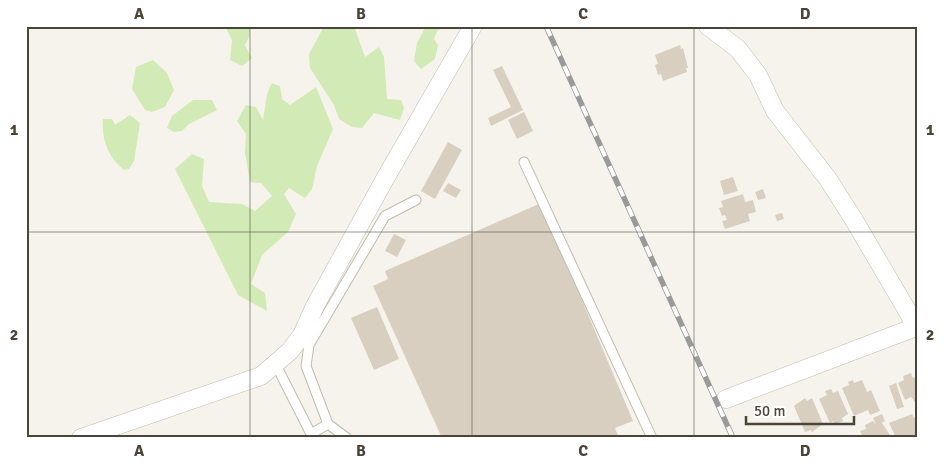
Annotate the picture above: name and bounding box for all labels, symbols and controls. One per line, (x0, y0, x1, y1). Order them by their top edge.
text: A (134, 4, 145, 24)
text: B (356, 4, 366, 24)
text: C (578, 4, 588, 24)
text: D (800, 4, 811, 24)
text: 1 (10, 120, 19, 140)
text: 1 (926, 120, 935, 140)
text: 2 (10, 325, 18, 345)
text: 2 (926, 325, 934, 345)
scale bar (746, 394, 854, 426)
text: 50 m (754, 402, 785, 420)
text: A (134, 441, 145, 461)
text: B (356, 441, 366, 461)
text: C (578, 441, 588, 461)
text: D (800, 441, 811, 461)

